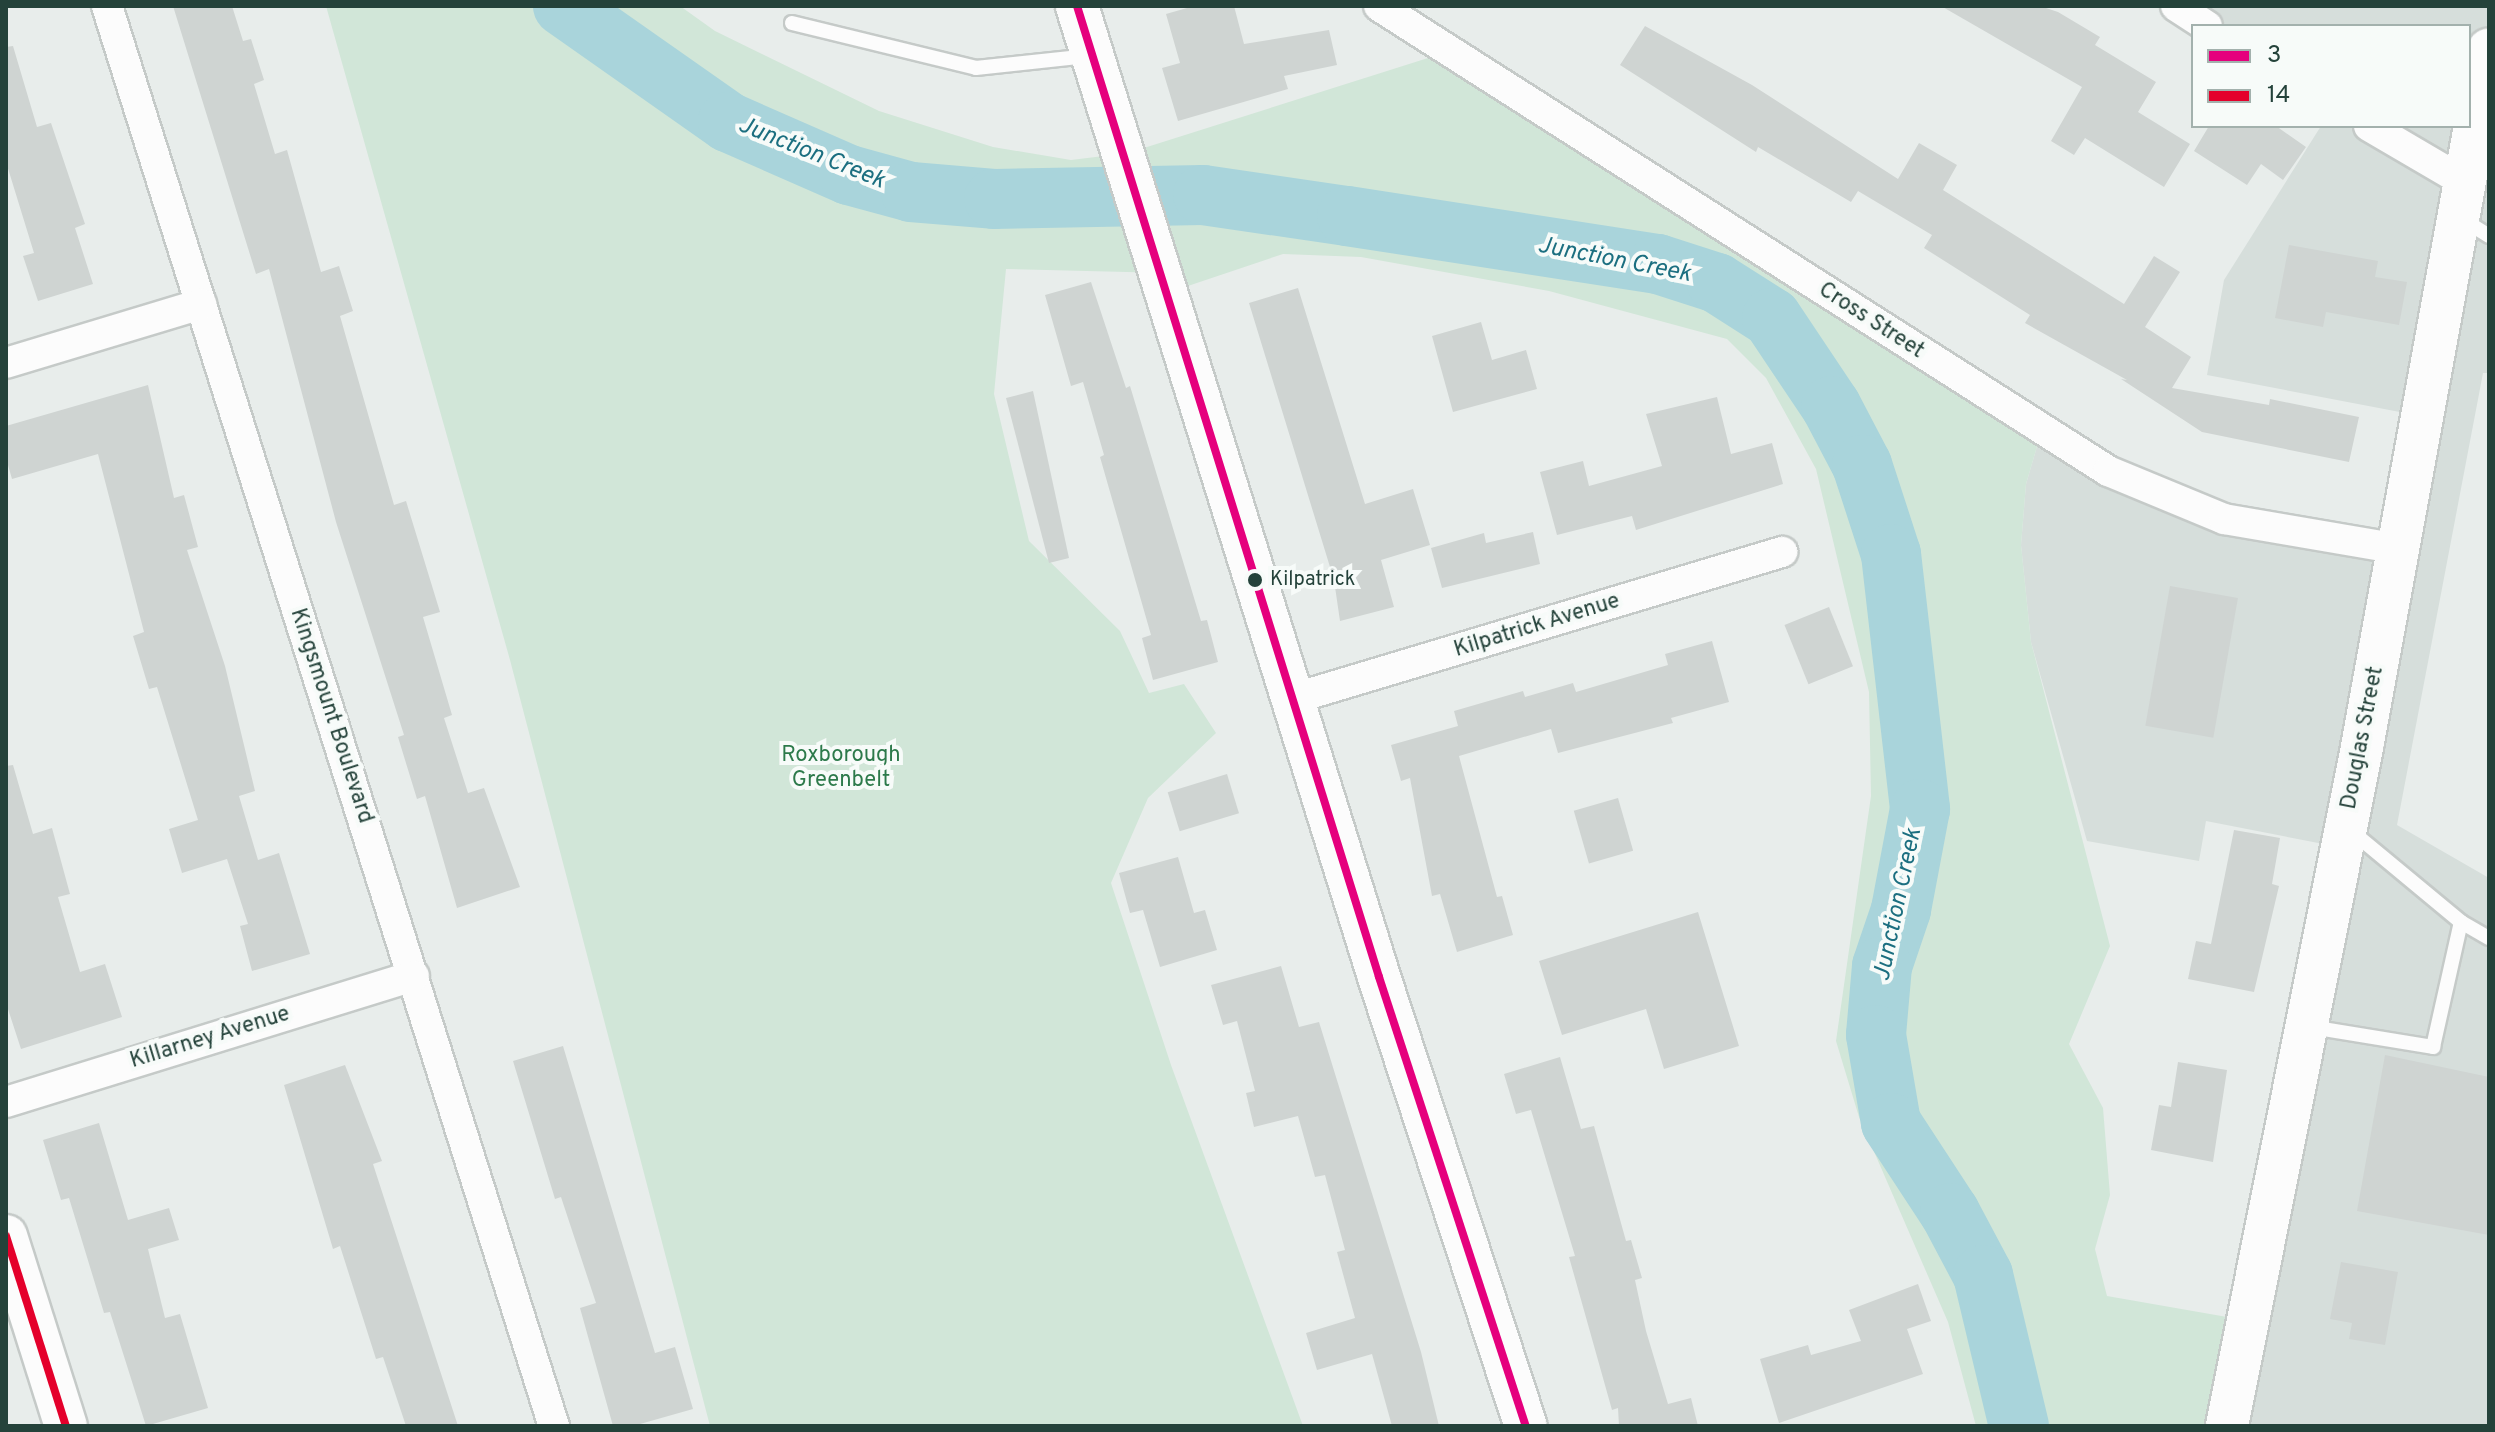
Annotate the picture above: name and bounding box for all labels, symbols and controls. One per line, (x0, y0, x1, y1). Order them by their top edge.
legend (2191, 24, 2471, 128)
text: 3 (2267, 41, 2281, 71)
text: 14 (2267, 81, 2290, 111)
water label: Junction Creek (734, 112, 888, 196)
water label: Junction Creek (1535, 232, 1693, 290)
street label: Cross Street (1813, 277, 1929, 365)
place label: Kilpatrick (1270, 568, 1355, 592)
marker: Kilpatrick (1247, 572, 1263, 588)
street label: Kilpatrick Avenue (1451, 588, 1623, 664)
street label: Kingsmount Boulevard (284, 605, 378, 827)
street label: Douglas Street (2336, 664, 2390, 812)
park label: Roxborough Greenbelt (781, 742, 901, 794)
water label: Junction Creek (1869, 826, 1929, 984)
street label: Killarney Avenue (127, 1001, 293, 1075)

